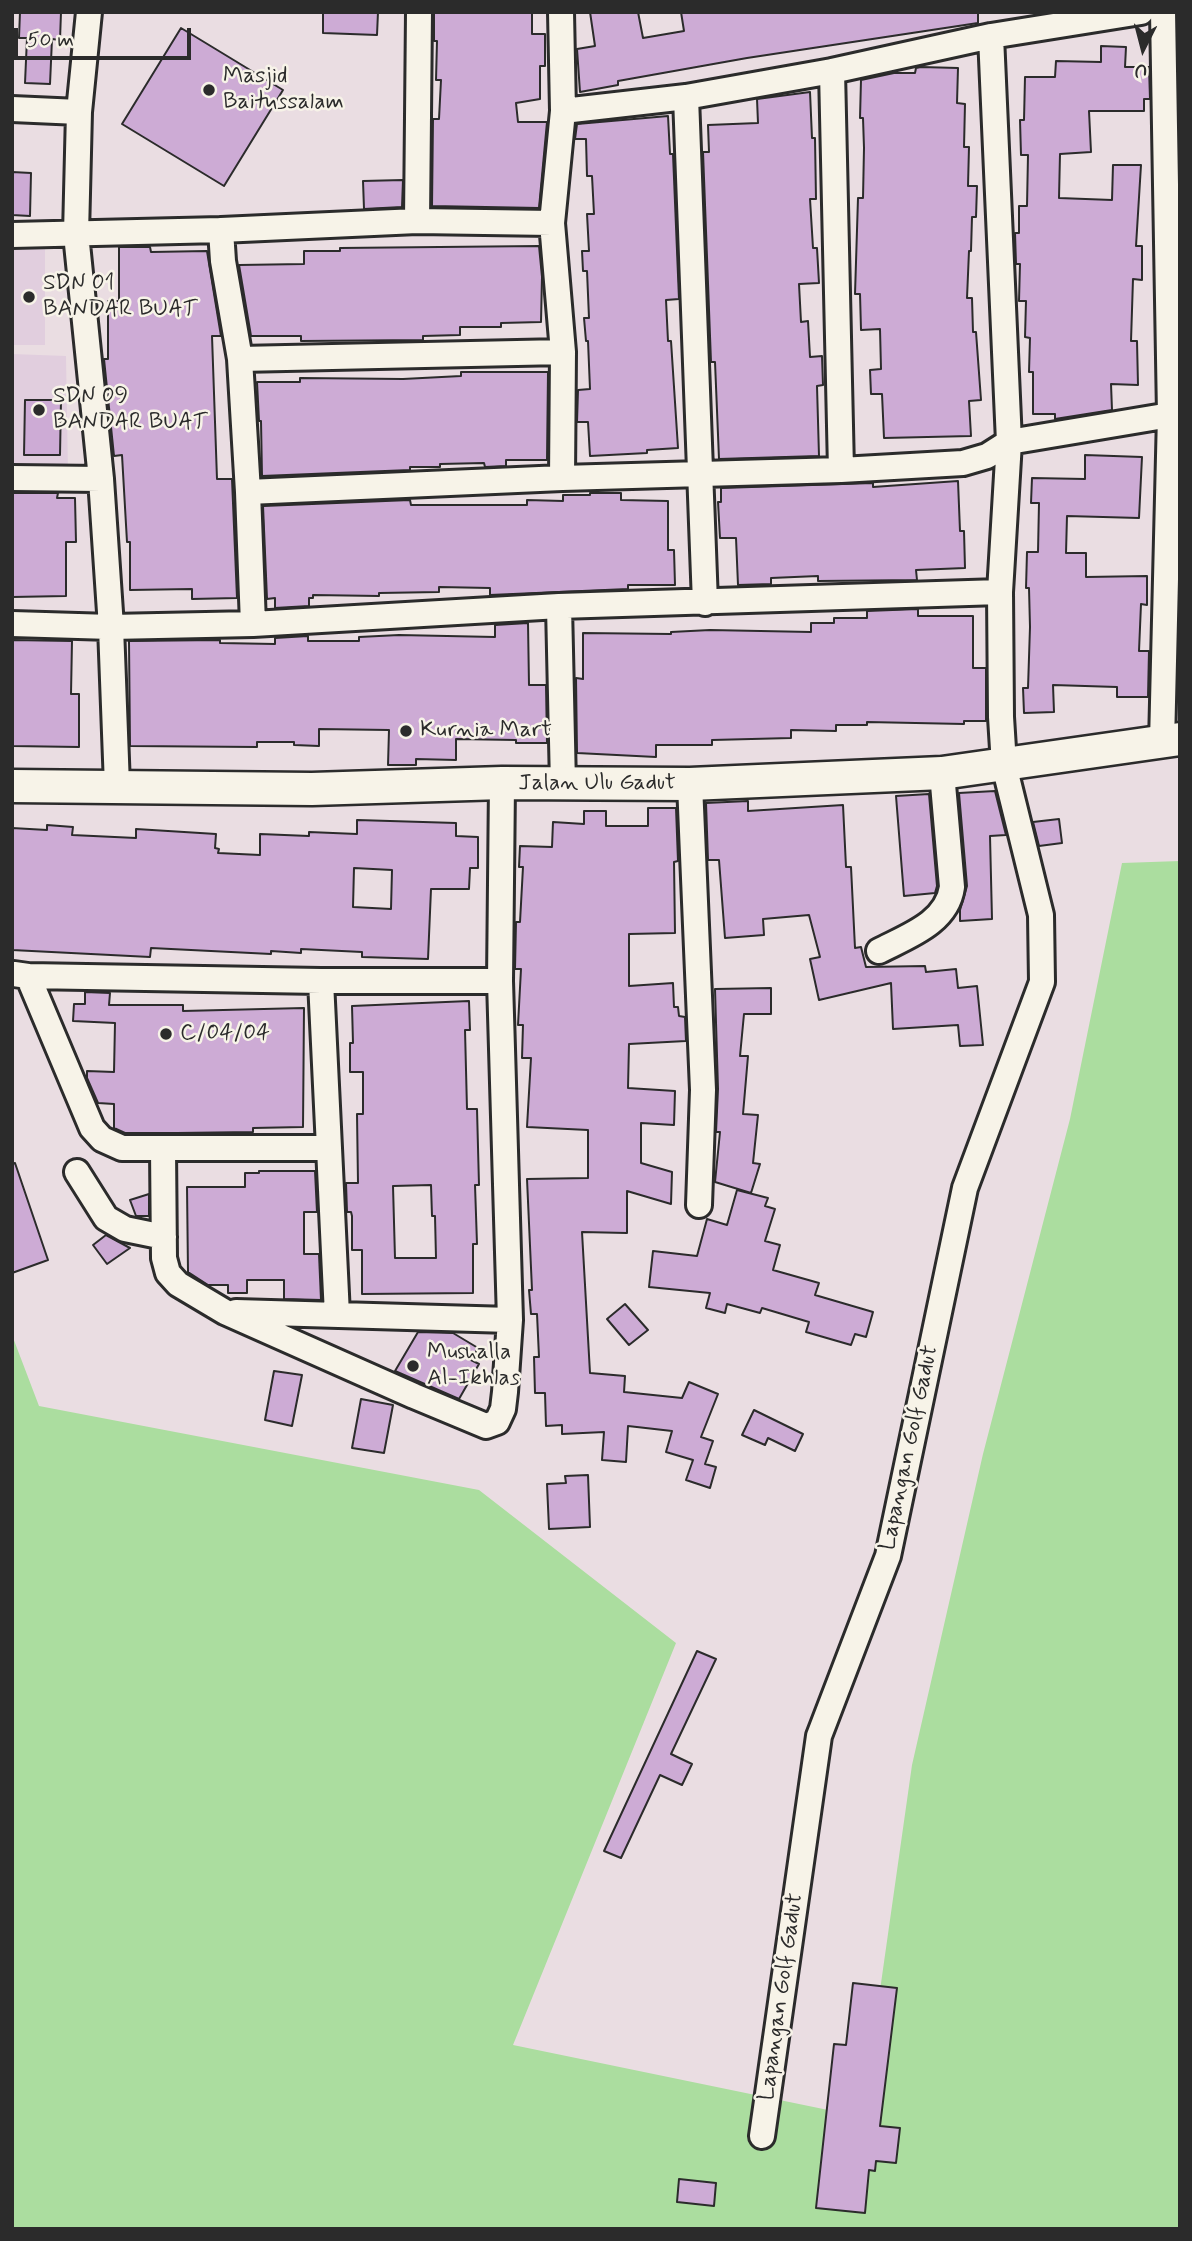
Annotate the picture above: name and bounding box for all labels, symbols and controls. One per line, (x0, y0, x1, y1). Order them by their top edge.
scale bar (18, 14, 194, 58)
north arrow (1108, 14, 1178, 84)
text: 50 m (27, 26, 74, 54)
text: U (1133, 57, 1148, 83)
place label: Masjid Baitussalam (223, 63, 344, 117)
marker: Masjid Baitussalam (201, 82, 217, 98)
place label: SDN 01 BANDAR BUAT (43, 270, 197, 324)
marker: SDN 01 BANDAR BUAT (21, 289, 37, 305)
place label: SDN 09 BANDAR BUAT (53, 383, 207, 437)
marker: SDN 09 BANDAR BUAT (31, 402, 47, 418)
place label: Kurnia Mart (420, 717, 552, 745)
marker: Kurnia Mart (398, 723, 414, 739)
street label: Jalan Ulu Gadut (518, 770, 676, 798)
place label: C/04/04 (180, 1020, 270, 1048)
marker: C/04/04 (158, 1026, 174, 1042)
place label: Mushalla Al-Ikhlas (427, 1339, 520, 1393)
street label: Lapangan Golf Gadut (875, 1343, 945, 1553)
marker: Mushalla Al-Ikhlas (405, 1358, 421, 1374)
street label: Lapangan Golf Gadut (754, 1891, 810, 2103)

